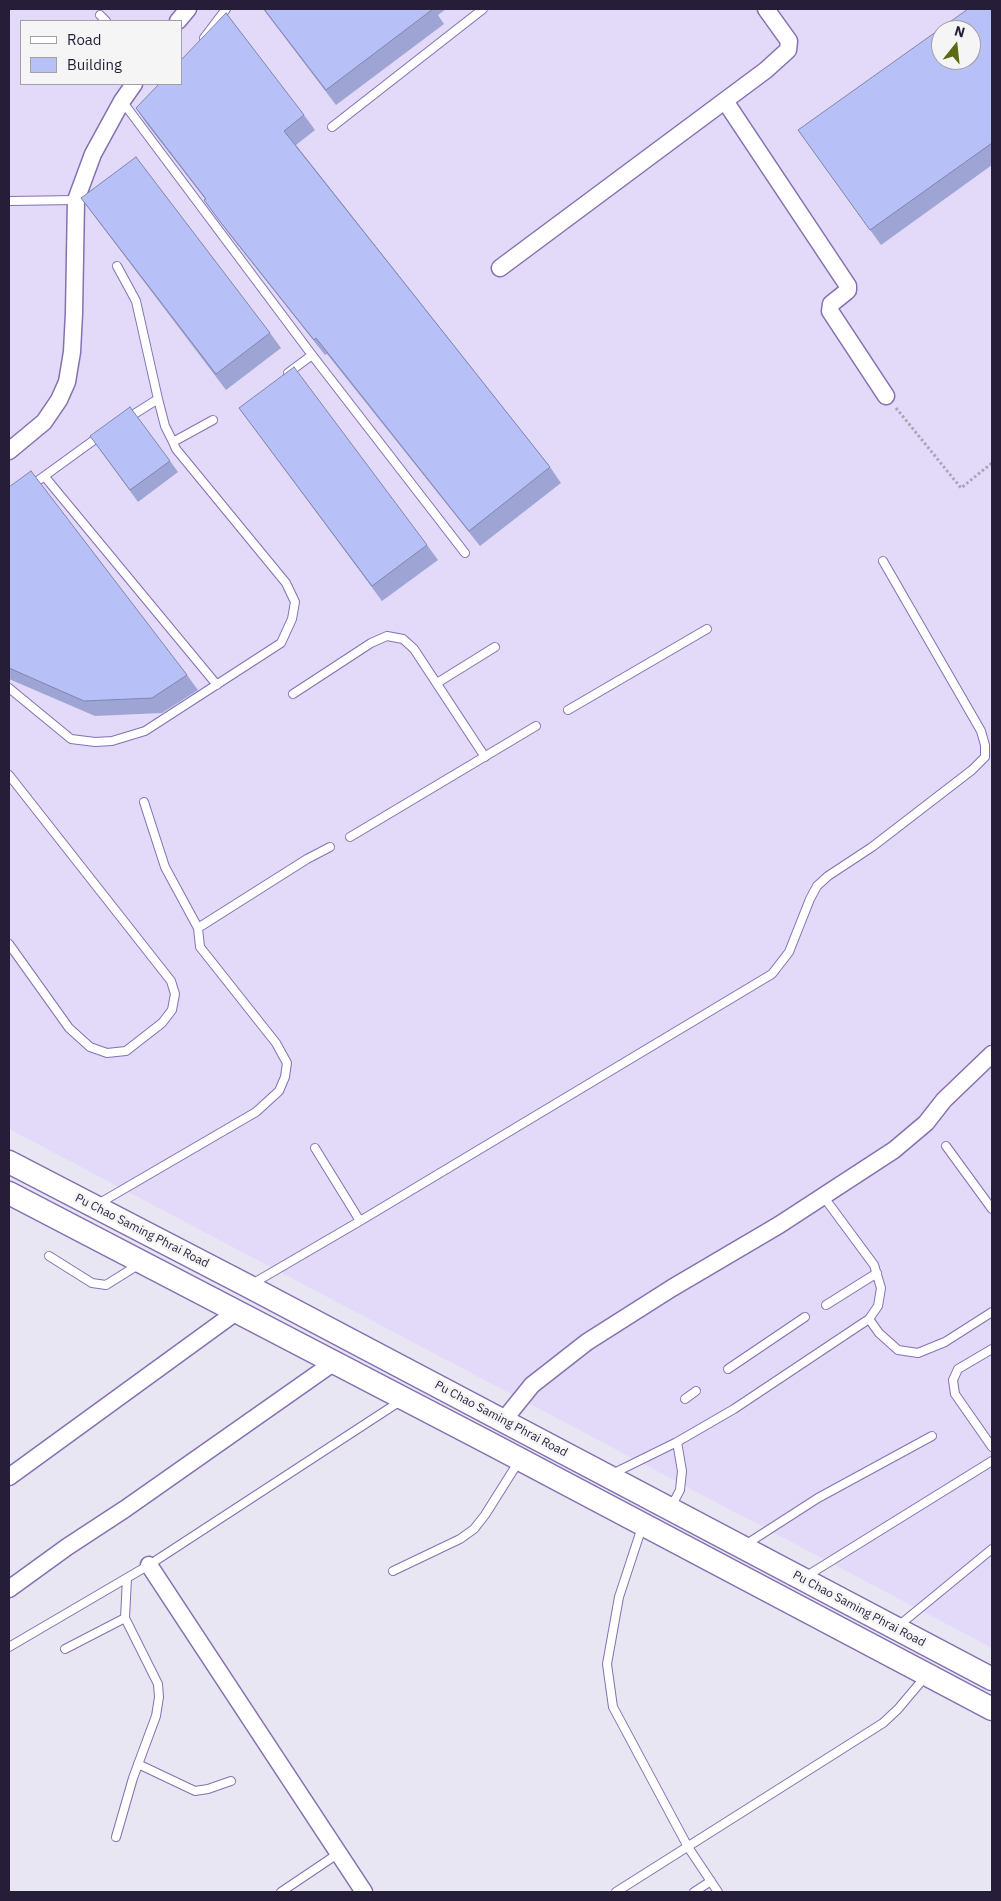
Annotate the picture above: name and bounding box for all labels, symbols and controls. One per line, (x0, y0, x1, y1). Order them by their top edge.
legend (20, 20, 182, 85)
north arrow (931, 20, 981, 70)
text: N (952, 21, 967, 42)
text: Road (67, 30, 102, 49)
text: Building (67, 55, 122, 74)
street label: Pu Chao Saming Phrai Road (73, 1191, 211, 1271)
street label: Pu Chao Saming Phrai Road (432, 1378, 570, 1460)
street label: Pu Chao Saming Phrai Road (790, 1568, 928, 1650)

